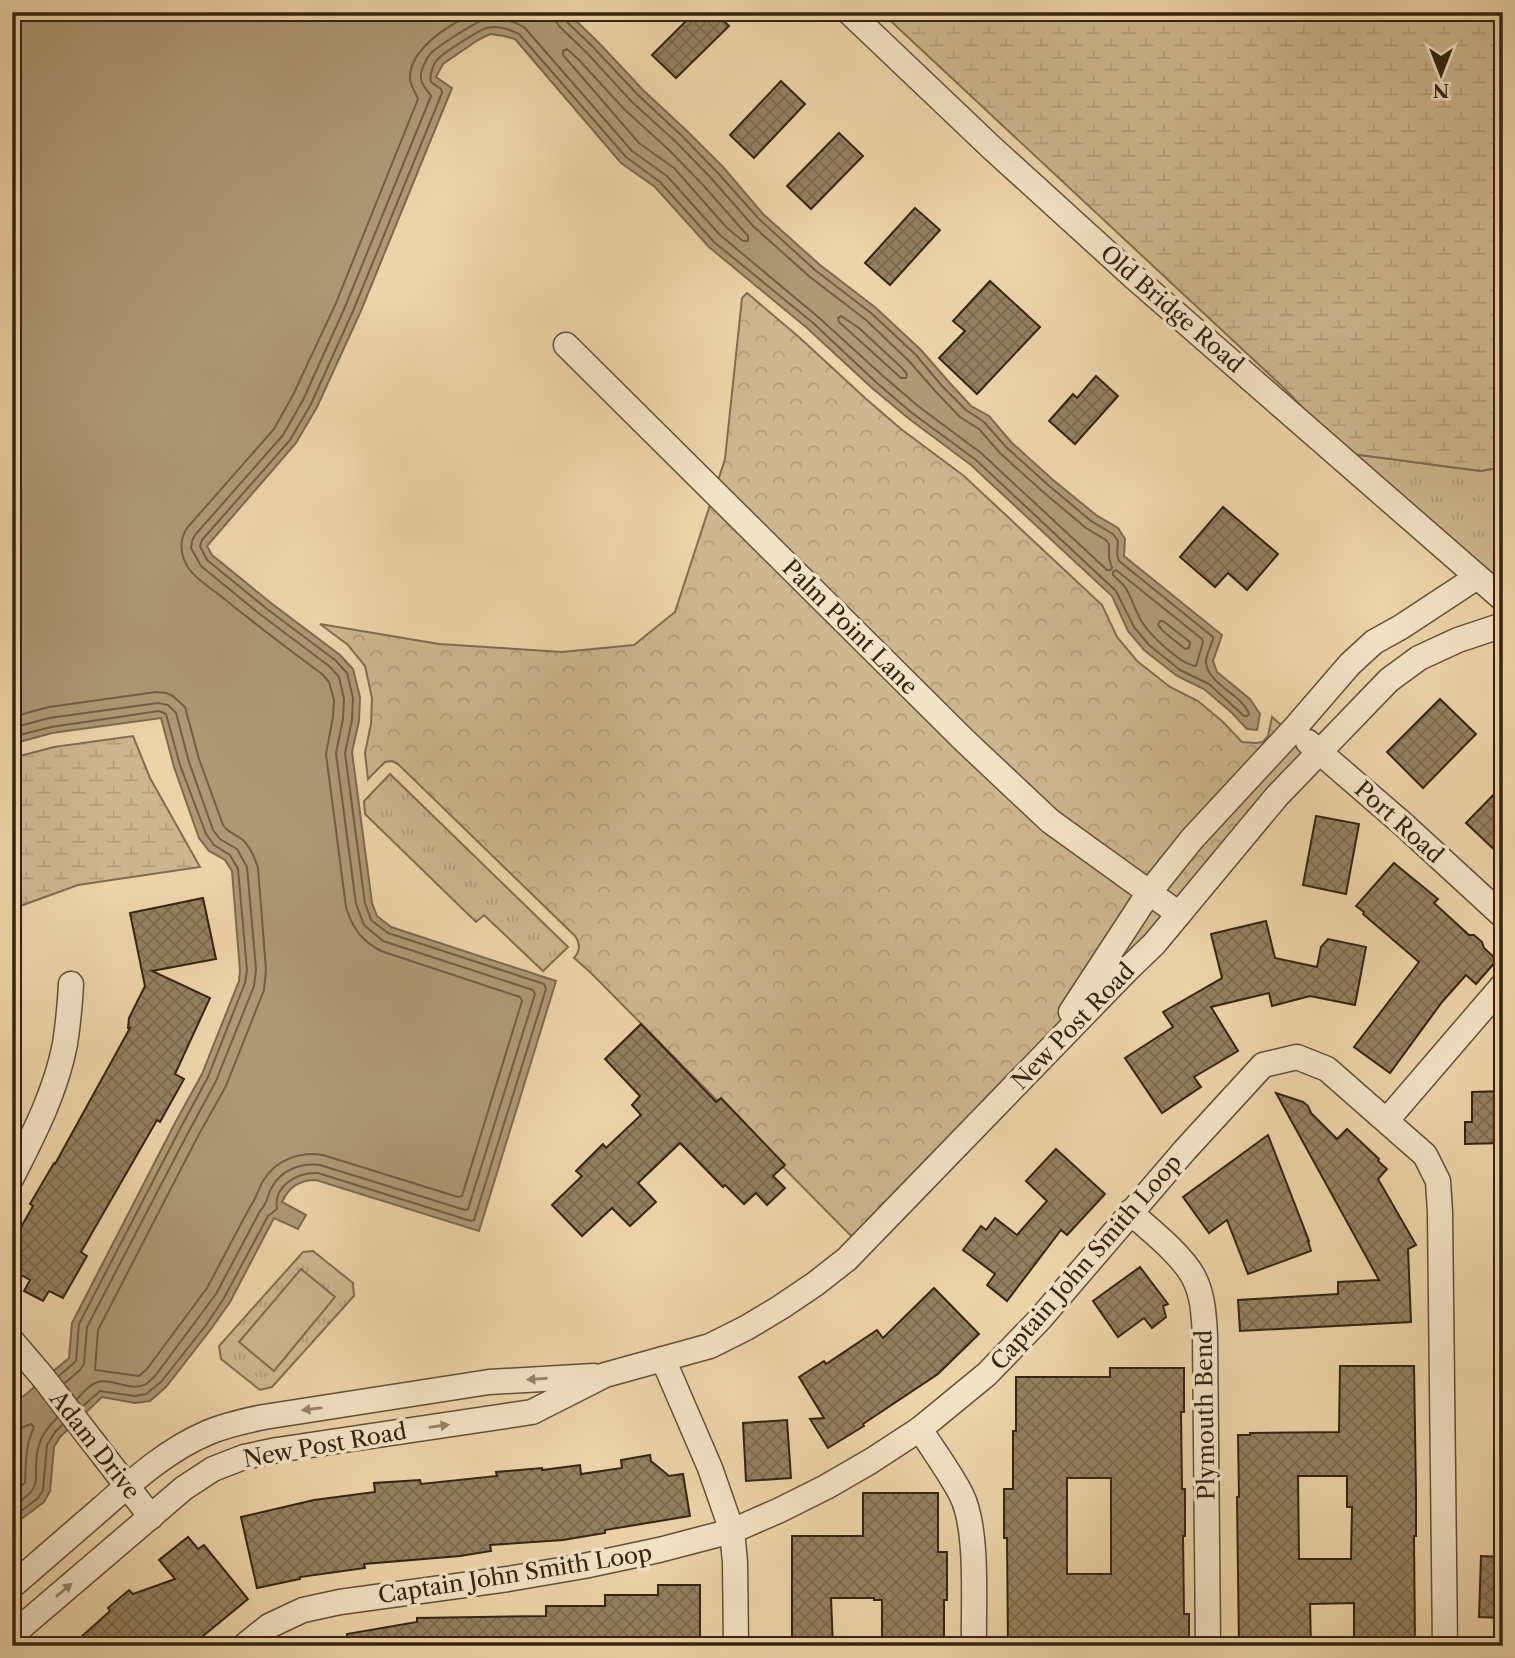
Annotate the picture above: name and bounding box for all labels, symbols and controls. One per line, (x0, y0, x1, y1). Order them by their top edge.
north arrow (1406, 38, 1476, 108)
text: N (1433, 79, 1449, 102)
street label: Old Bridge Road (1095, 239, 1249, 379)
street label: Palm Point Lane (776, 553, 924, 701)
street label: Port Road (1349, 775, 1449, 869)
street label: New Post Road (1006, 957, 1140, 1095)
street label: Captain John Smith Loop (985, 1148, 1187, 1376)
street label: Plymouth Bend (1190, 1330, 1220, 1500)
one-way arrow (526, 1374, 548, 1385)
street label: Adam Drive (43, 1384, 146, 1505)
one-way arrow (301, 1404, 323, 1415)
street label: New Post Road (241, 1417, 409, 1473)
one-way arrow (429, 1420, 451, 1431)
street label: Captain John Smith Loop (376, 1539, 654, 1609)
one-way arrow (55, 1583, 73, 1598)

